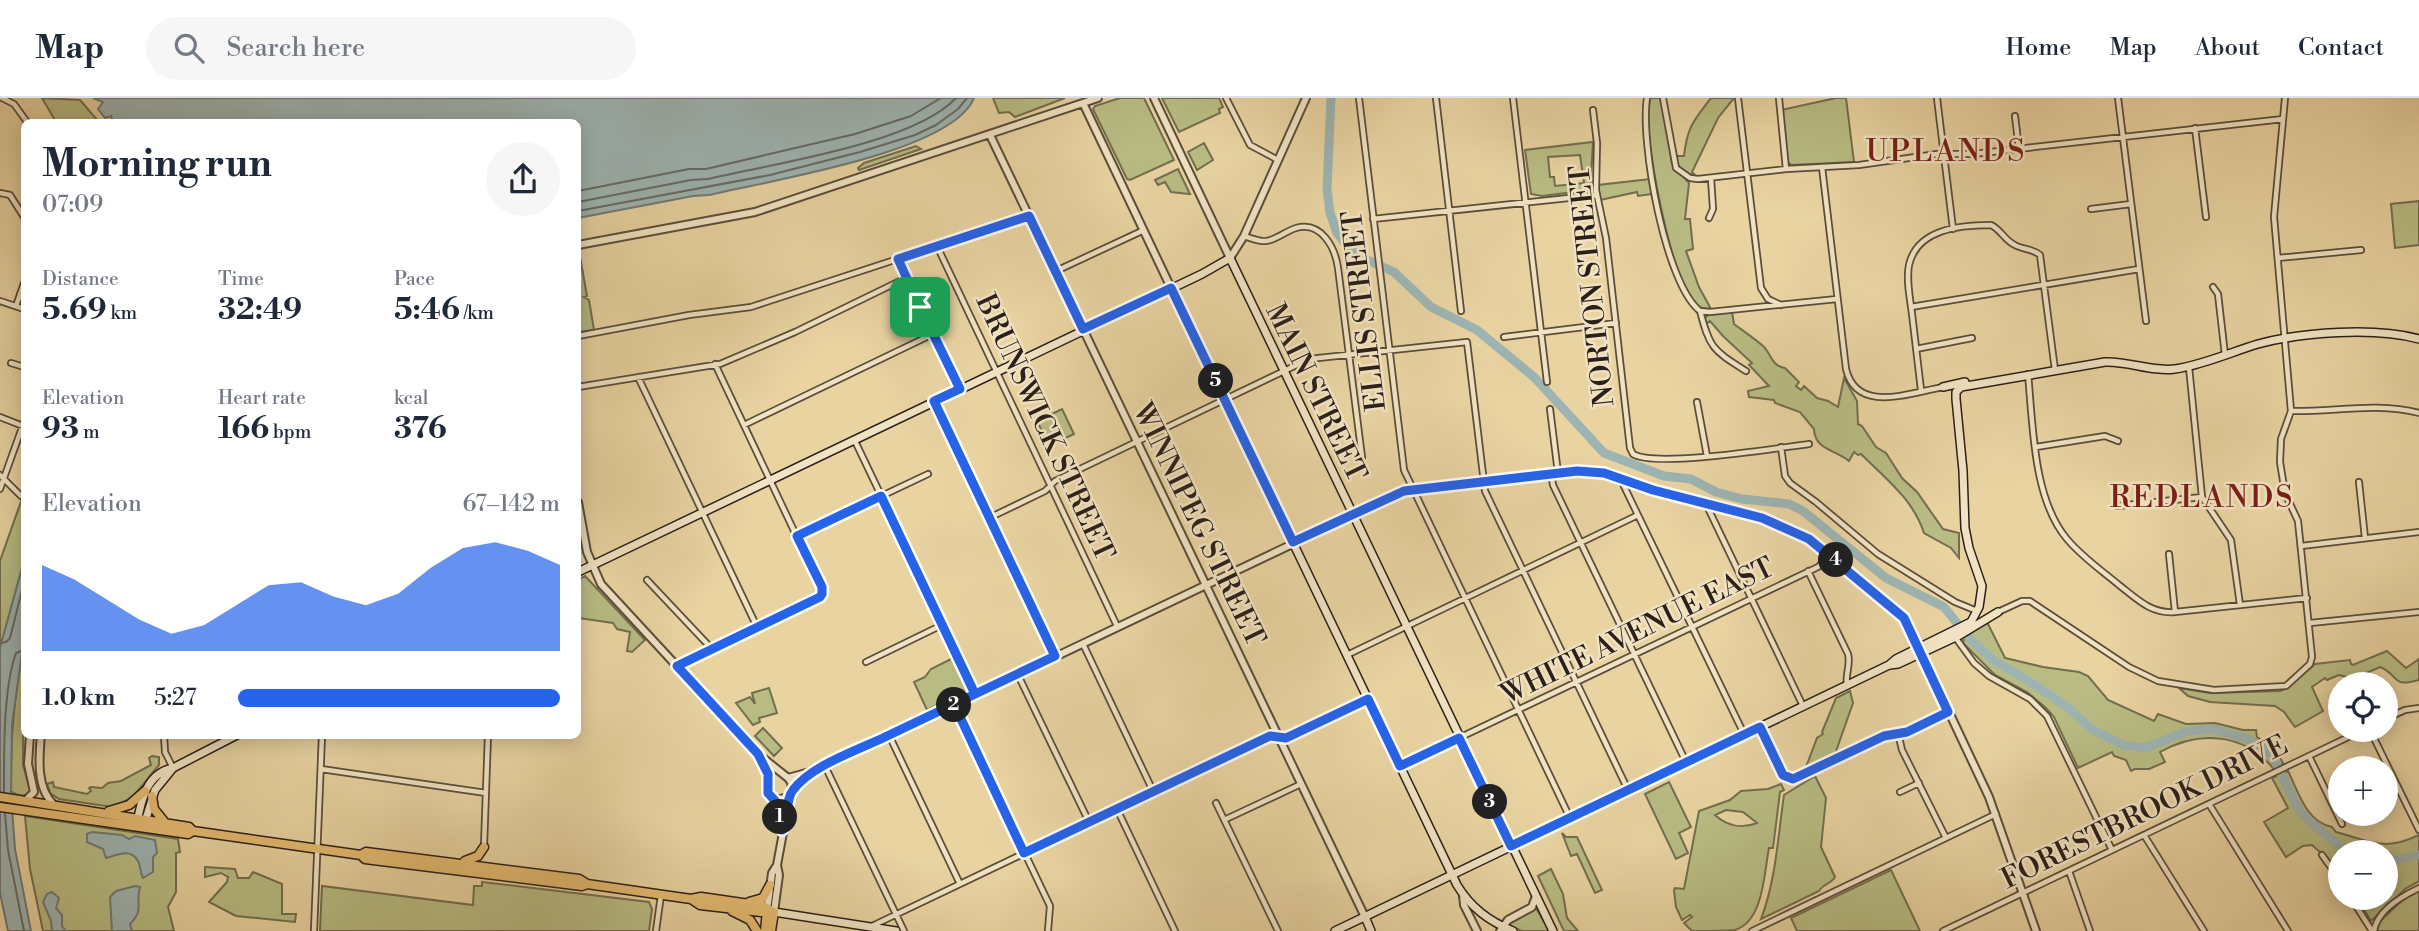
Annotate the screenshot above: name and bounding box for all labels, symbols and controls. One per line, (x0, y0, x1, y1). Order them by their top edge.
search box (146, 17, 636, 80)
text: Map (35, 28, 104, 69)
icon: search (170, 29, 208, 67)
text: Search here (226, 32, 365, 64)
text: Home (2006, 33, 2071, 63)
text: Map (2109, 33, 2157, 63)
text: About (2195, 33, 2260, 63)
text: Contact (2298, 33, 2384, 63)
district label: UPLANDS (1866, 133, 2027, 171)
text: Morning run (42, 141, 272, 188)
button: share (486, 142, 560, 216)
street label: NORTON STREET (1562, 164, 1623, 408)
text: 07:09 (42, 191, 103, 219)
street label: ELLIS STREET (1335, 209, 1394, 413)
text: Distance (42, 267, 119, 291)
text: Time (218, 267, 264, 291)
text: Pace (394, 267, 435, 291)
pin (890, 277, 950, 337)
icon: arrive (901, 288, 939, 326)
street label: BRUNSWICK STREET (967, 288, 1122, 566)
text: 5.69 (42, 291, 107, 329)
text: 32:49 (218, 291, 302, 329)
text: 5:46 (394, 291, 460, 329)
street label: MAIN STREET (1257, 298, 1374, 488)
text: km (107, 301, 137, 325)
text: /km (460, 301, 494, 325)
pin: 5 (1198, 364, 1234, 398)
text: 5 (1210, 368, 1221, 392)
text: Elevation (42, 386, 124, 410)
text: Heart rate (218, 386, 306, 410)
text: kcal (394, 386, 428, 410)
street label: WINNIPEG STREET (1124, 396, 1273, 652)
text: 93 (42, 410, 79, 448)
text: 166 (218, 410, 269, 448)
text: 376 (394, 410, 447, 448)
text: m (79, 420, 100, 444)
text: bpm (269, 420, 312, 444)
district label: REDLANDS (2109, 479, 2295, 517)
text: Elevation (42, 490, 142, 518)
text: 67–142 m (463, 490, 560, 518)
pin: 4 (1818, 542, 1854, 578)
text: 4 (1829, 547, 1842, 571)
street label: WHITE AVENUE EAST (1495, 550, 1780, 713)
map controls (2328, 672, 2398, 910)
button: locate (2328, 672, 2398, 742)
text: 1.0 km (42, 684, 115, 712)
text: 5:27 (154, 684, 196, 712)
pin: 2 (936, 688, 972, 722)
text: 2 (948, 692, 959, 716)
street label: FORESTBROOK DRIVE (1996, 728, 2294, 897)
button: + (2328, 756, 2398, 826)
pin: 3 (1472, 784, 1508, 820)
text: 3 (1484, 789, 1495, 813)
pin: 1 (762, 800, 798, 834)
text: 1 (775, 804, 784, 828)
button: − (2328, 840, 2398, 910)

